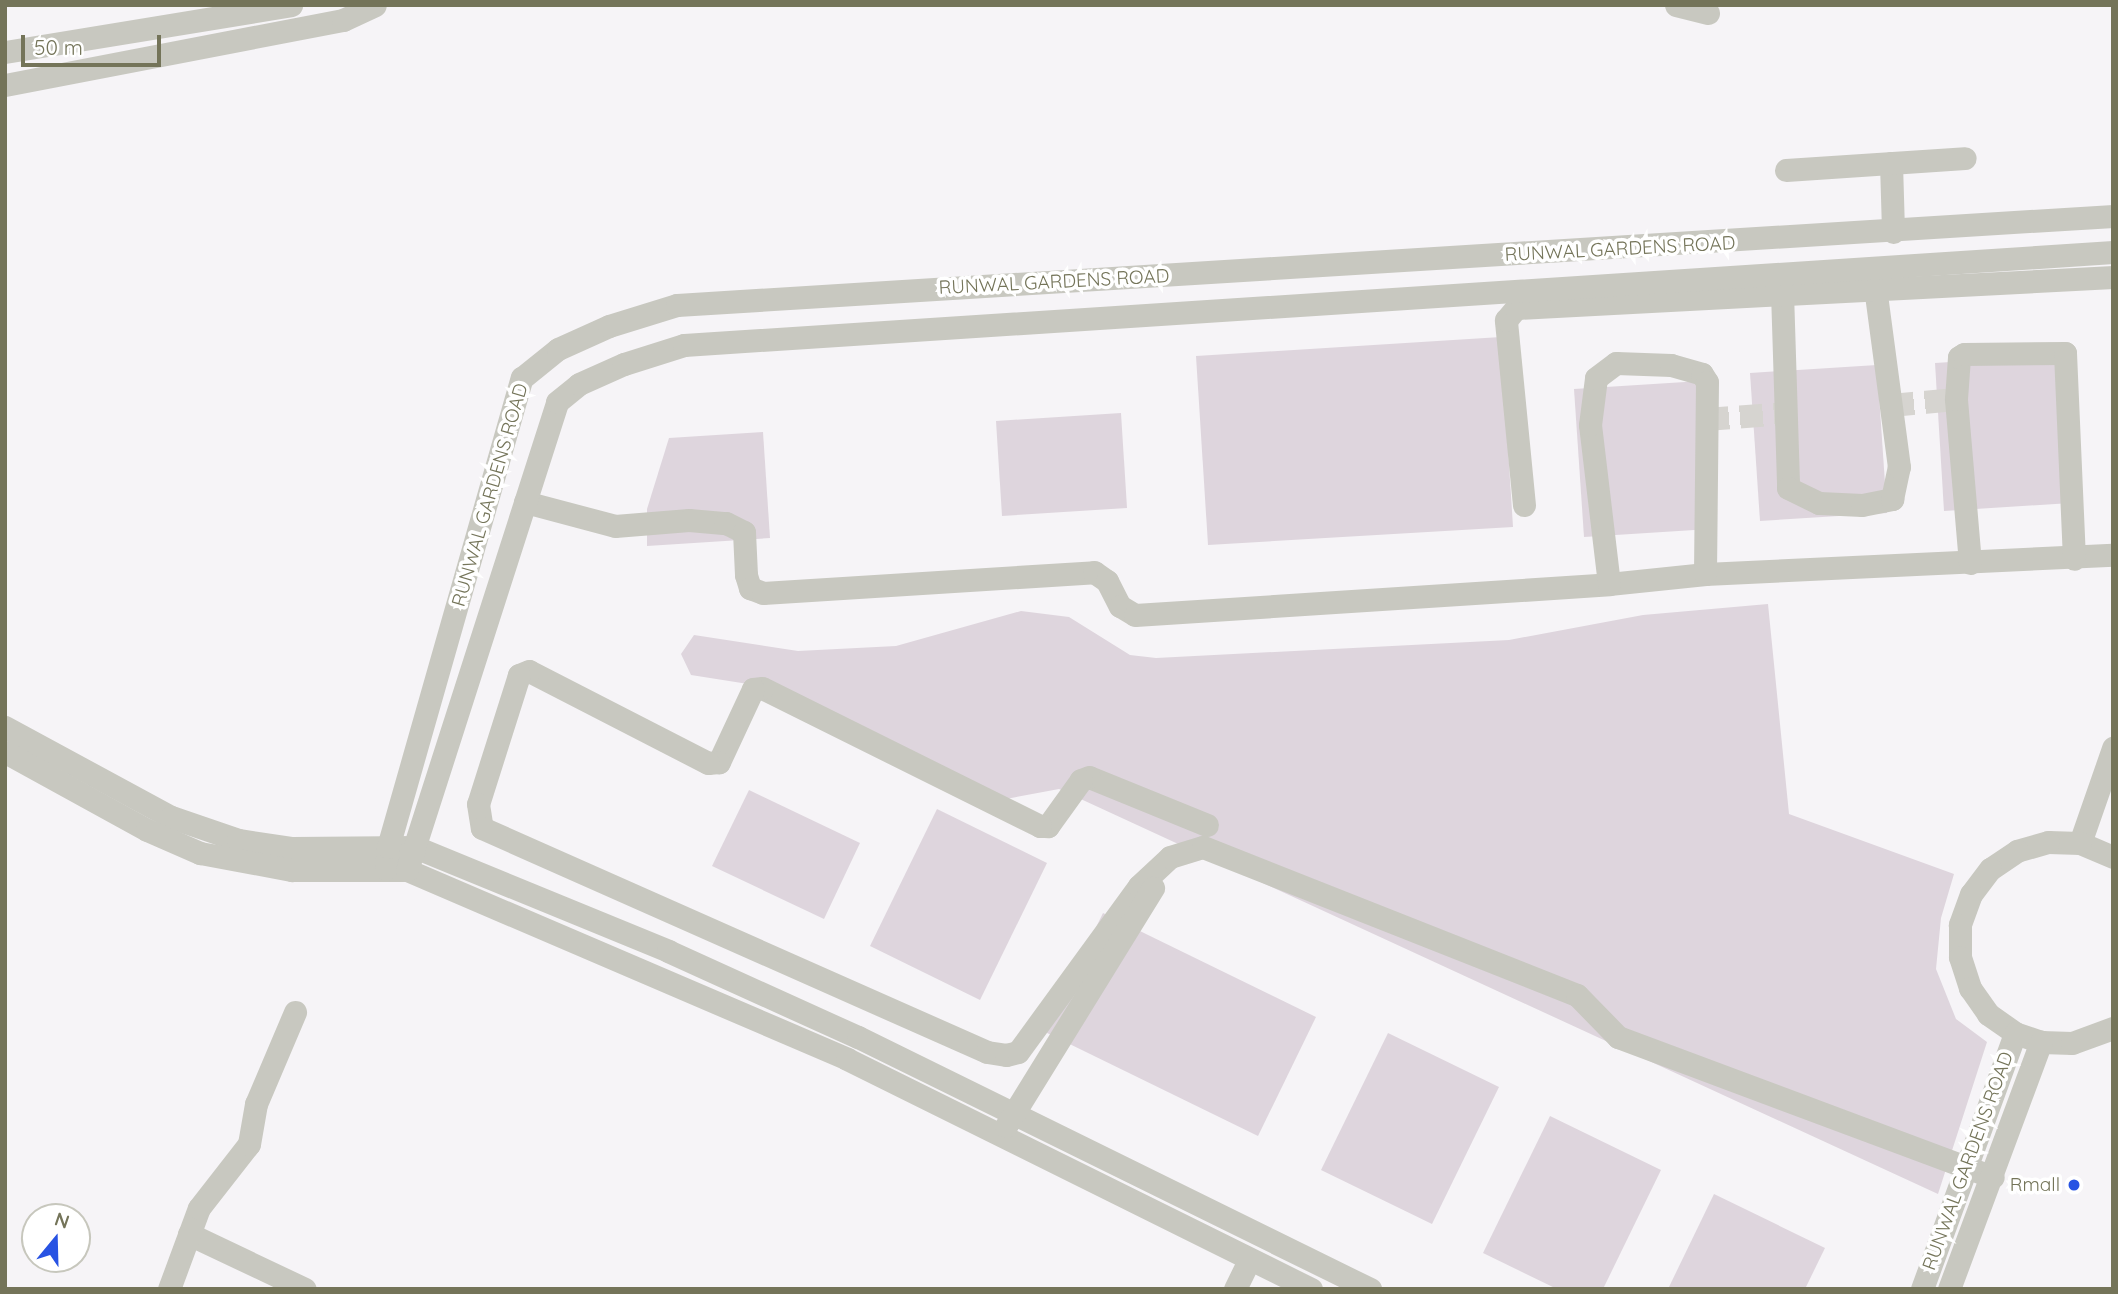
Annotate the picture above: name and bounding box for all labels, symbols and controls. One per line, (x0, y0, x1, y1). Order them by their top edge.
scale bar (24, 21, 164, 65)
text: 50 m (34, 34, 83, 60)
street label: RUNWAL GARDENS ROAD (1504, 232, 1736, 266)
street label: RUNWAL GARDENS ROAD (938, 265, 1170, 299)
street label: RUNWAL GARDENS ROAD (447, 381, 533, 609)
street label: RUNWAL GARDENS ROAD (1918, 1049, 2018, 1273)
place label: Rmall (2010, 1174, 2060, 1196)
marker: Rmall (2066, 1177, 2082, 1193)
north arrow (21, 1203, 91, 1273)
text: N (52, 1206, 73, 1234)

